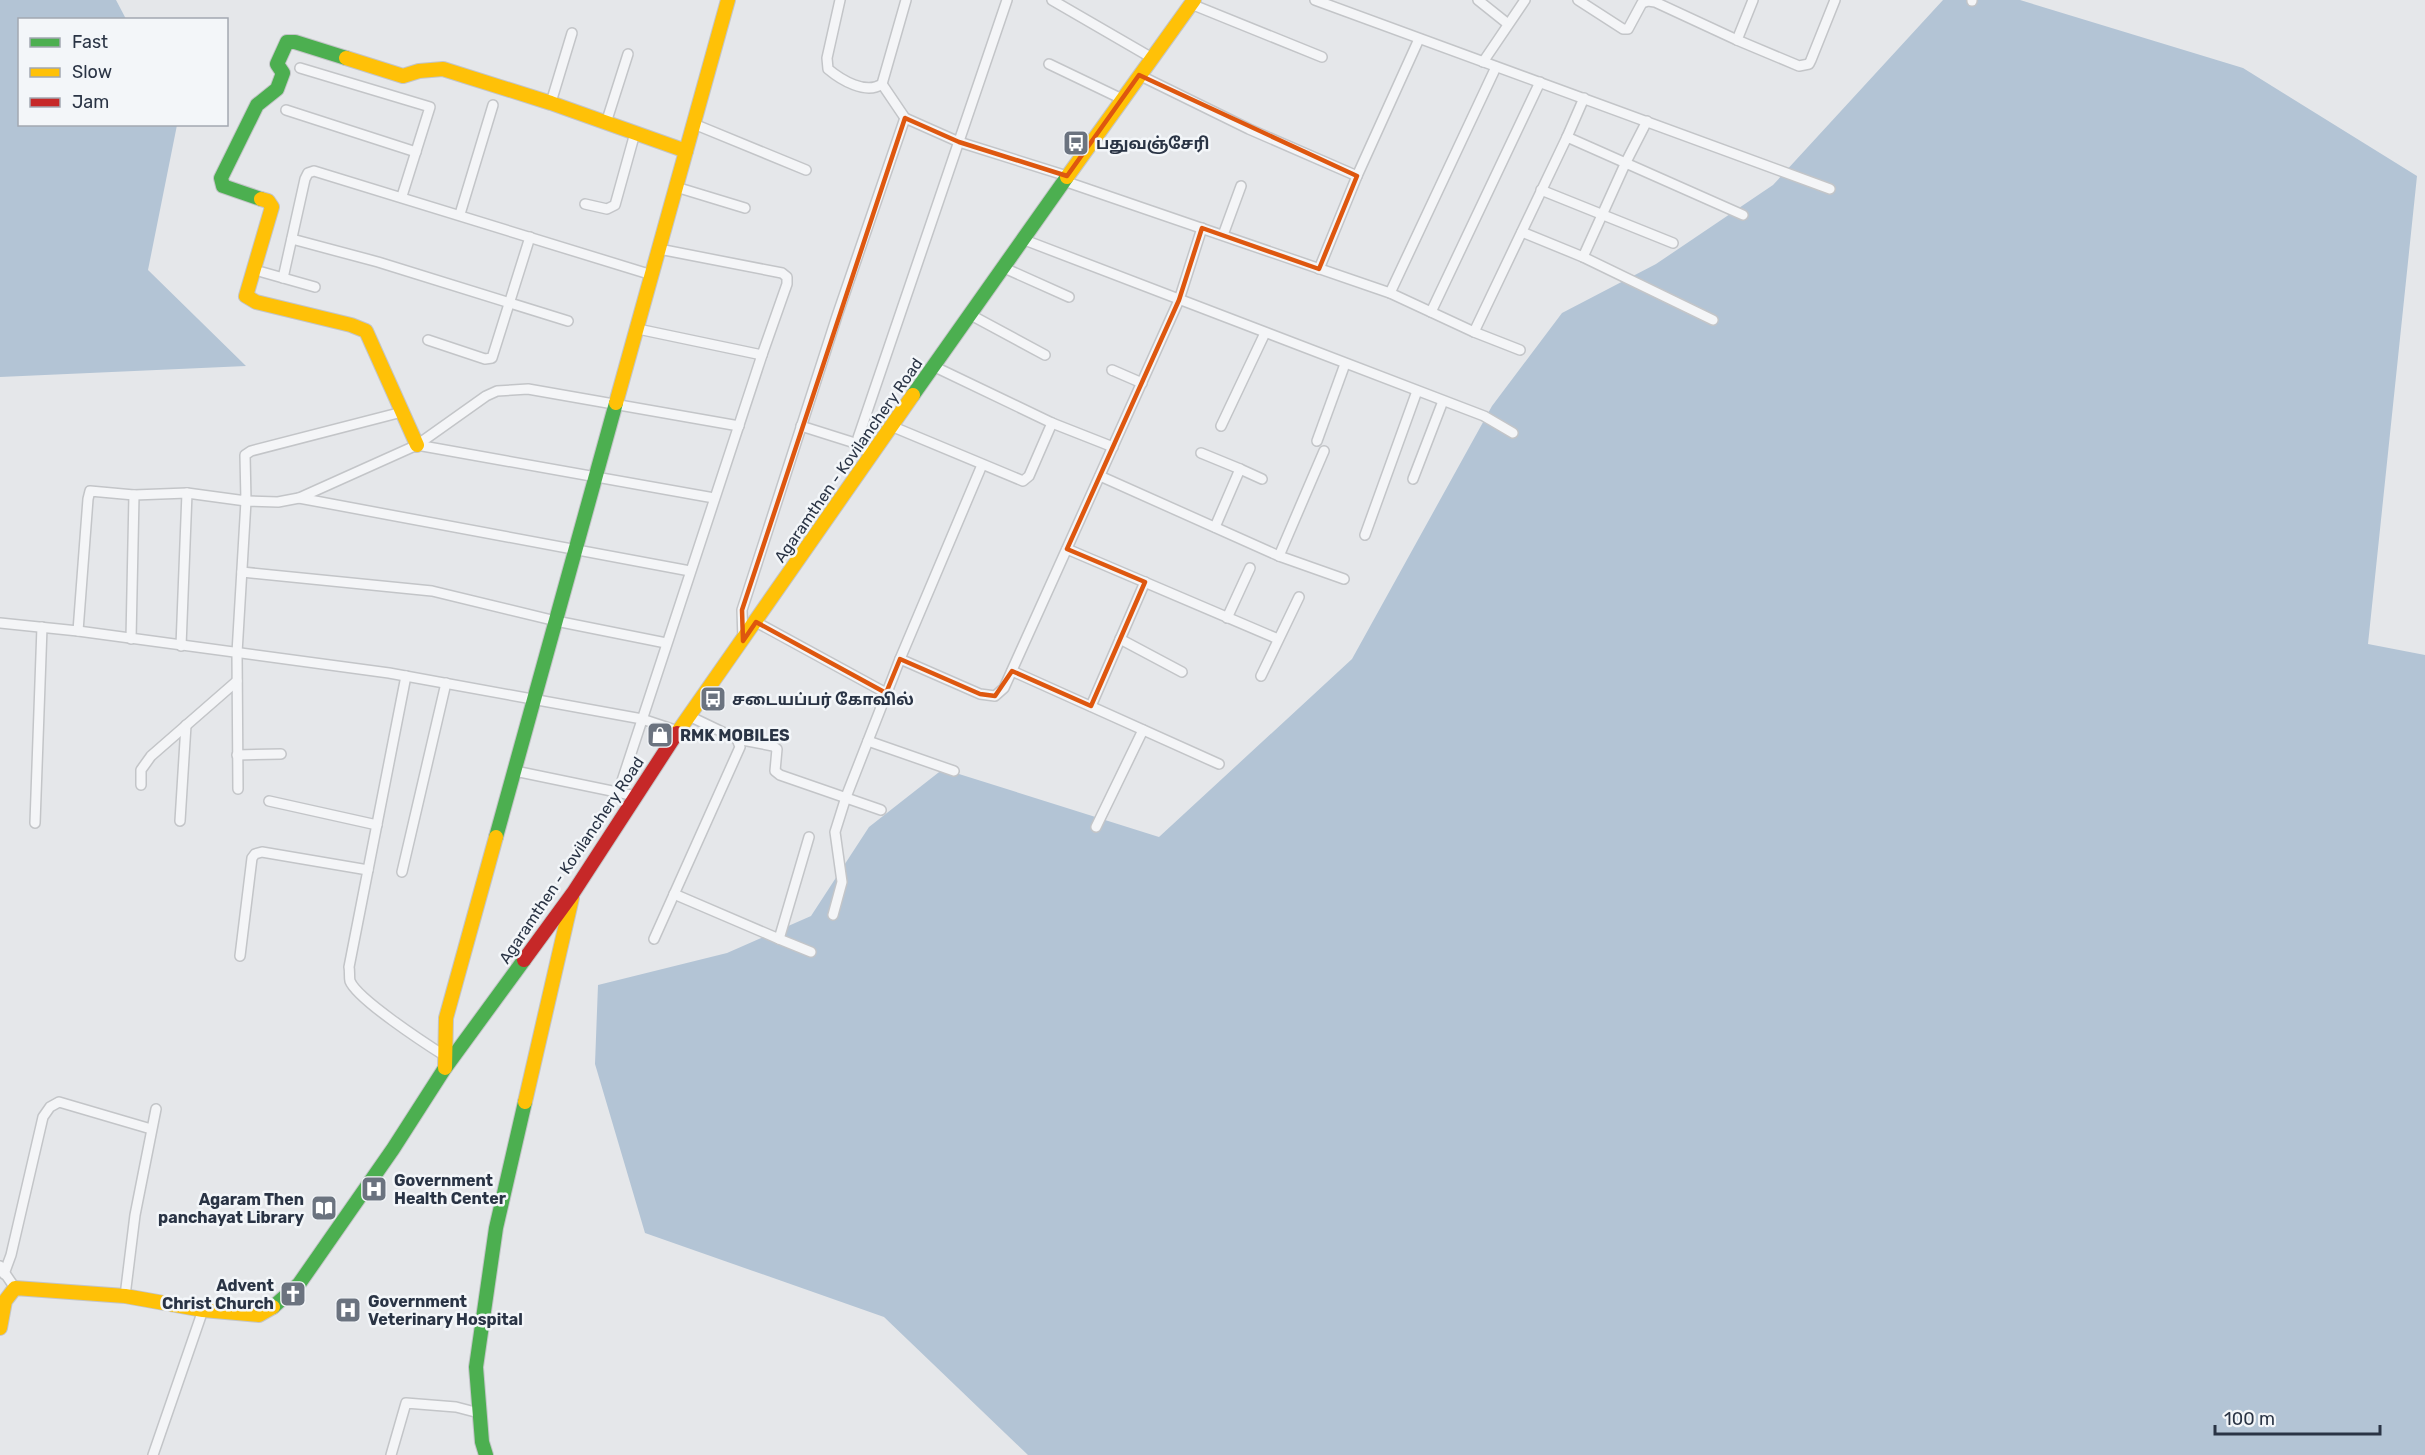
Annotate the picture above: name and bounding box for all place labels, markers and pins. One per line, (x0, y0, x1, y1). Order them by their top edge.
bus stop icon: பதுவஞ்சேரி (1061, 128, 1091, 158)
place label: பதுவஞ்சேரி (1096, 134, 1209, 154)
bus stop icon: சடையப்பர் கோவில் (698, 684, 728, 714)
place label: சடையப்பர் கோவில் (732, 690, 914, 709)
shop icon: RMK MOBILES (645, 720, 675, 750)
place label: RMK MOBILES (680, 726, 790, 745)
place label: Government Health Center (394, 1171, 507, 1208)
hospital icon: Government Health Center (359, 1174, 389, 1204)
place label: Agaram Then panchayat Library (158, 1190, 304, 1227)
library icon: Agaram Then panchayat Library (309, 1193, 339, 1223)
place label: Advent Christ Church (162, 1276, 275, 1313)
church icon: Advent Christ Church (278, 1279, 308, 1309)
place label: Government Veterinary Hospital (368, 1292, 523, 1329)
hospital icon: Government Veterinary Hospital (333, 1295, 363, 1325)

